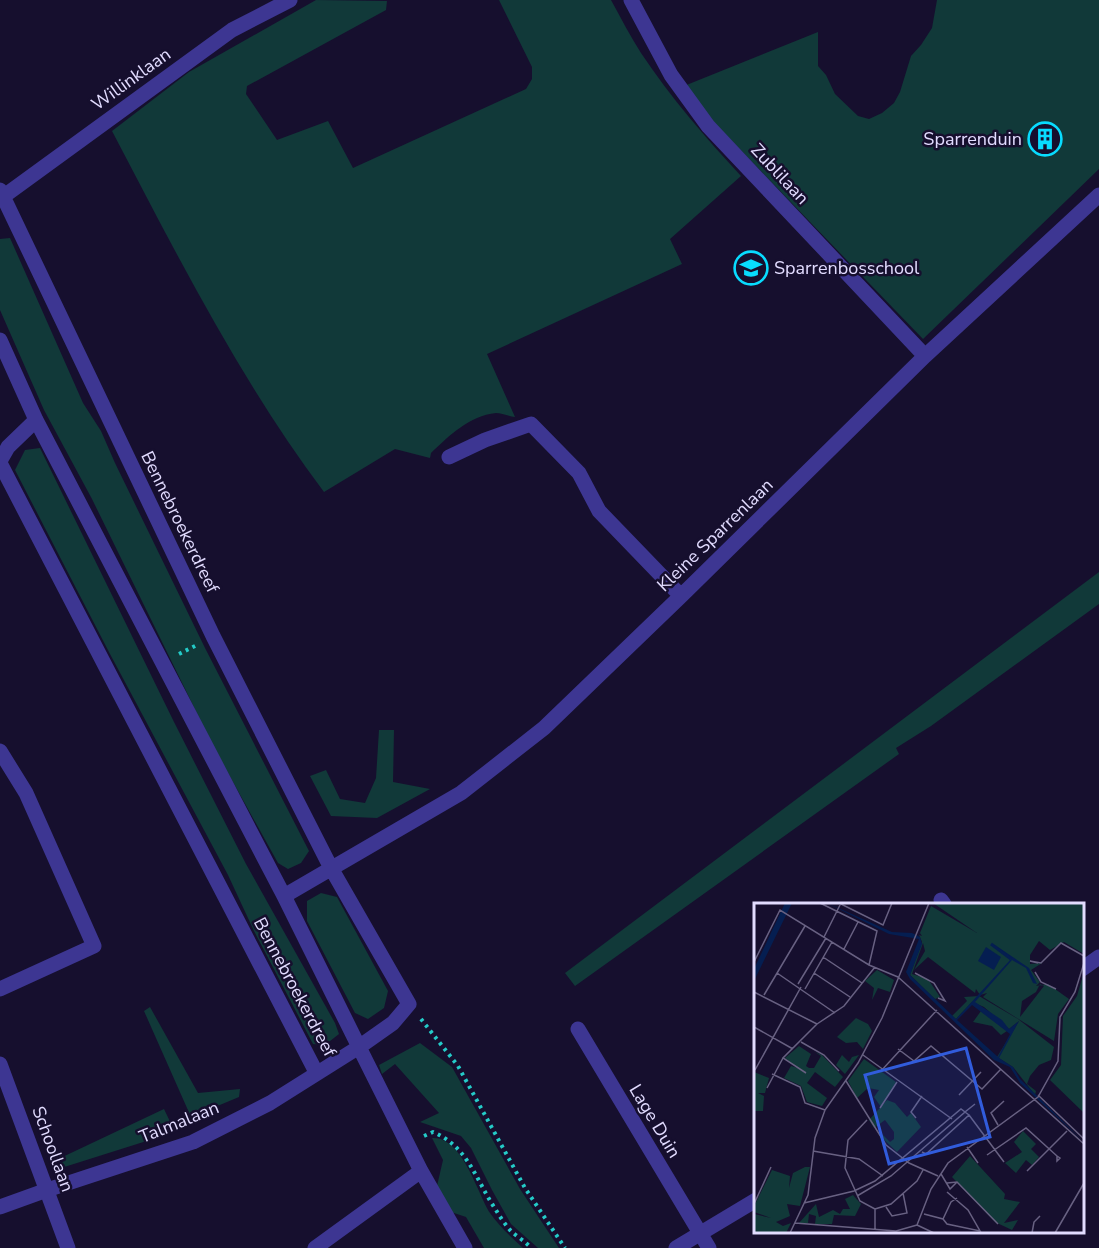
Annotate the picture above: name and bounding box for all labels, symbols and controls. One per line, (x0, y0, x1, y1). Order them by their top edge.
street label: Willinklaan (86, 42, 176, 116)
building icon: Sparrenduin (1027, 121, 1063, 157)
place label: Sparrenduin (923, 127, 1022, 151)
street label: Zublilaan (746, 138, 814, 210)
school or university icon: Sparrenbosschool (733, 250, 769, 286)
place label: Sparrenbosschool (774, 256, 920, 280)
street label: Bennebroekerdreef (135, 447, 225, 598)
street label: Kleine Sparrenlaan (652, 473, 778, 597)
inset map (754, 903, 1084, 1233)
street label: Bennebroekerdreef (248, 913, 342, 1062)
street label: Lage Duin (624, 1080, 686, 1162)
street label: Talmalaan (136, 1095, 222, 1149)
street label: Schoollaan (26, 1103, 80, 1195)

